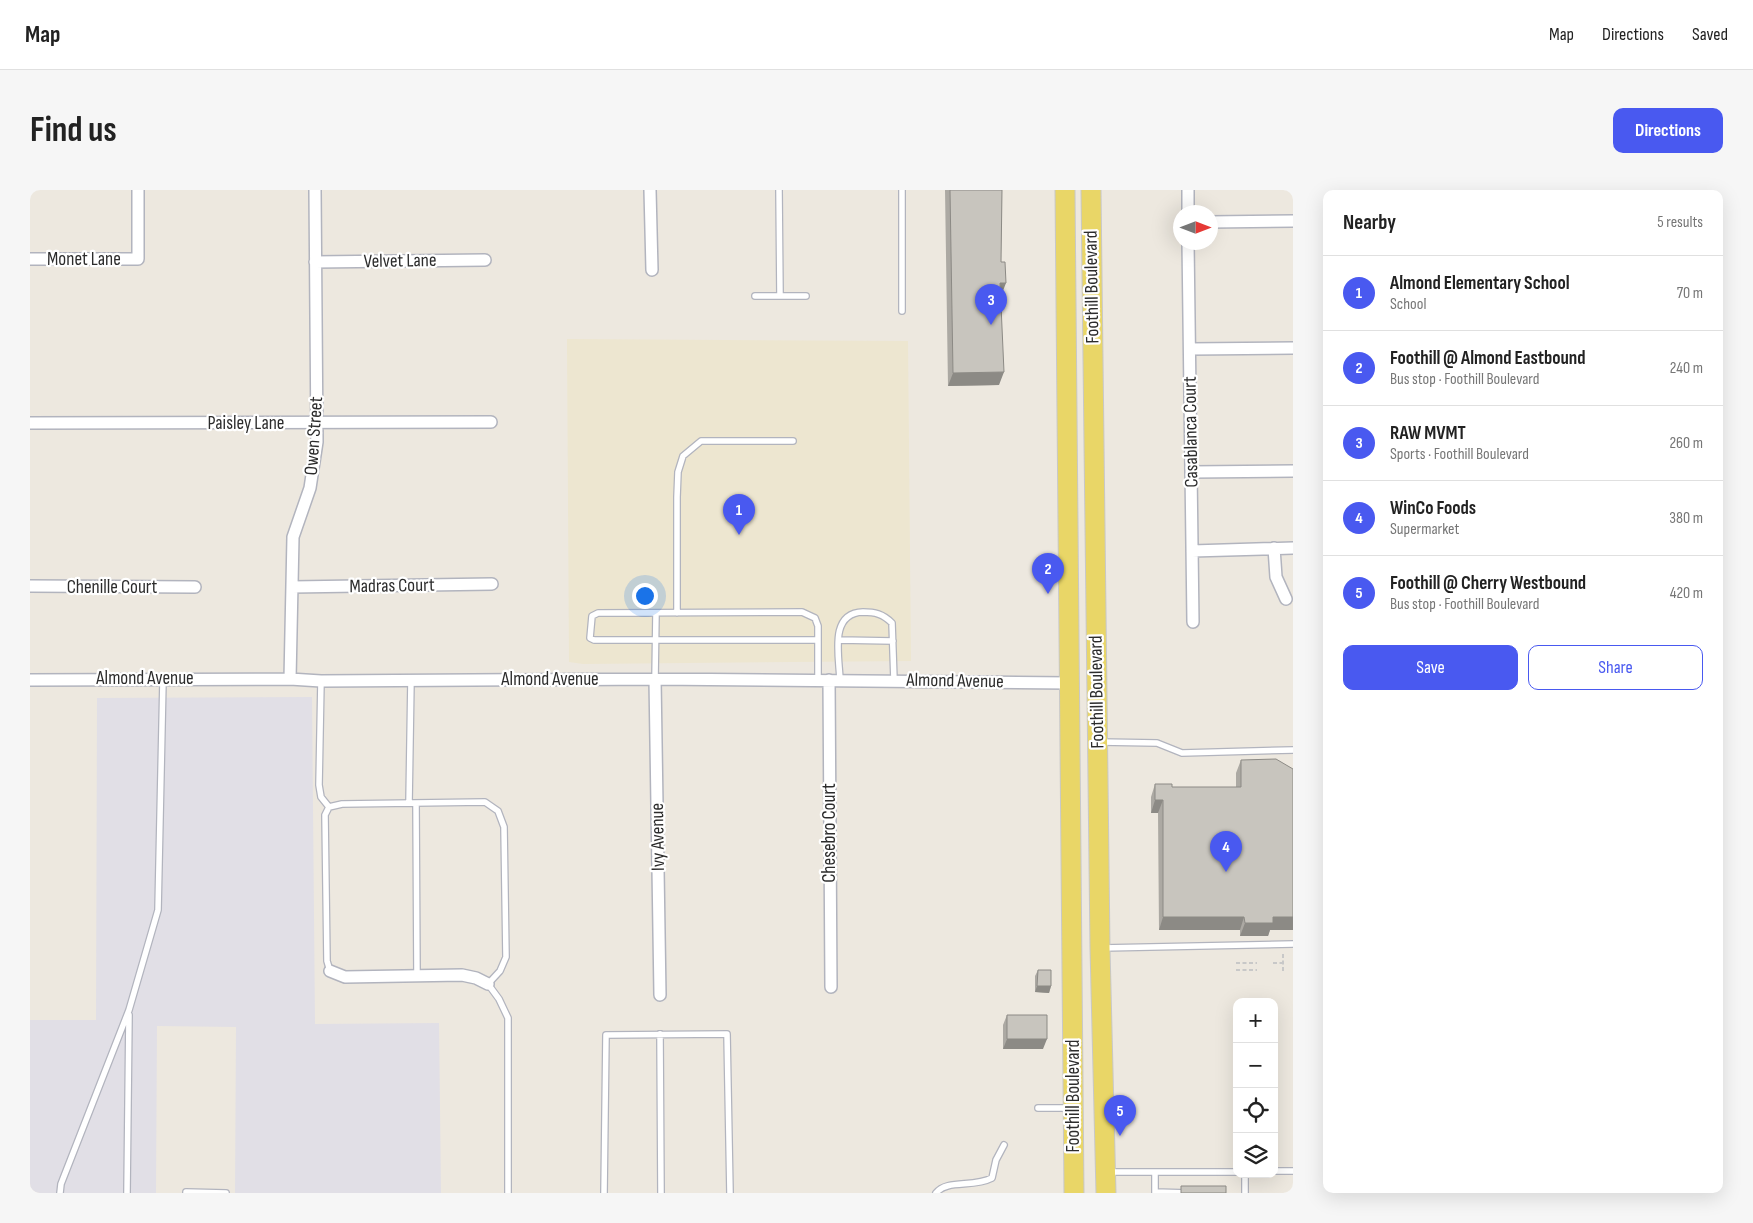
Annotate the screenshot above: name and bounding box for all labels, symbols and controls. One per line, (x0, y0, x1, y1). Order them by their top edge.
text: Map (25, 20, 60, 49)
text: Map (1549, 24, 1574, 45)
text: Directions (1602, 24, 1664, 45)
text: Saved (1692, 24, 1728, 45)
button: Directions (1613, 108, 1723, 153)
text: Find us (30, 109, 117, 152)
north arrow (1173, 205, 1218, 250)
text: Nearby (1343, 210, 1396, 235)
text: 5 results (1657, 213, 1703, 232)
street label: Foothill Boulevard (1080, 230, 1104, 344)
street label: Monet Lane (47, 248, 121, 271)
street label: Velvet Lane (363, 249, 437, 273)
text: Almond Elementary School (1390, 272, 1570, 295)
pin: 3 (975, 284, 1007, 325)
text: 1 (1356, 284, 1362, 303)
text: 70 m (1677, 284, 1703, 303)
text: School (1390, 295, 1426, 314)
text: Foothill @ Almond Eastbound (1390, 347, 1586, 370)
text: 2 (1355, 359, 1363, 378)
text: 240 m (1670, 359, 1703, 378)
text: Bus stop · Foothill Boulevard (1390, 370, 1539, 389)
street label: Casablanca Court (1179, 376, 1203, 488)
street label: Owen Street (300, 396, 328, 476)
street label: Paisley Lane (208, 412, 284, 435)
text: RAW MVMT (1390, 422, 1466, 445)
text: 3 (1355, 434, 1363, 453)
text: 260 m (1669, 434, 1703, 453)
text: Sports · Foothill Boulevard (1390, 445, 1529, 464)
pin: 1 (723, 494, 755, 535)
text: WinCo Foods (1390, 497, 1476, 520)
text: 4 (1355, 509, 1363, 528)
text: 380 m (1669, 509, 1703, 528)
text: Supermarket (1390, 520, 1459, 539)
pin: 2 (1032, 553, 1064, 594)
text: Foothill @ Cherry Westbound (1390, 572, 1586, 595)
street label: Madras Court (349, 574, 435, 598)
street label: Chenille Court (67, 576, 158, 599)
your location (632, 583, 658, 609)
text: 5 (1355, 584, 1363, 603)
text: 420 m (1670, 584, 1703, 603)
text: Bus stop · Foothill Boulevard (1390, 595, 1539, 614)
street label: Foothill Boulevard (1085, 635, 1109, 749)
button: Save (1343, 645, 1518, 690)
button: Share (1528, 645, 1703, 690)
street label: Almond Avenue (95, 667, 194, 690)
street label: Almond Avenue (500, 668, 599, 691)
street label: Almond Avenue (905, 669, 1004, 693)
street label: Chesebro Court (818, 783, 841, 883)
street label: Ivy Avenue (646, 803, 670, 871)
pin: 4 (1210, 831, 1242, 872)
map controls (1233, 998, 1278, 1178)
button: + (1233, 998, 1278, 1043)
street label: Foothill Boulevard (1062, 1039, 1085, 1153)
button: − (1233, 1043, 1278, 1088)
button: locate (1233, 1088, 1278, 1133)
pin: 5 (1104, 1095, 1136, 1136)
button: layers (1233, 1133, 1278, 1178)

